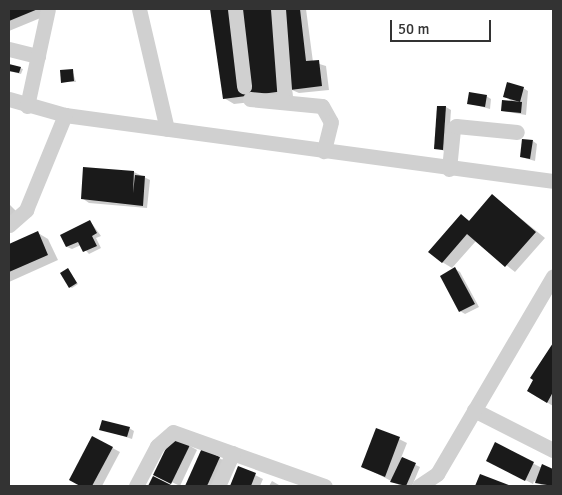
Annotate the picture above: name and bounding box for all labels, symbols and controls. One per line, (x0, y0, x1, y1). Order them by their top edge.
scale bar (392, 10, 493, 42)
text: 50 m (398, 20, 429, 38)

